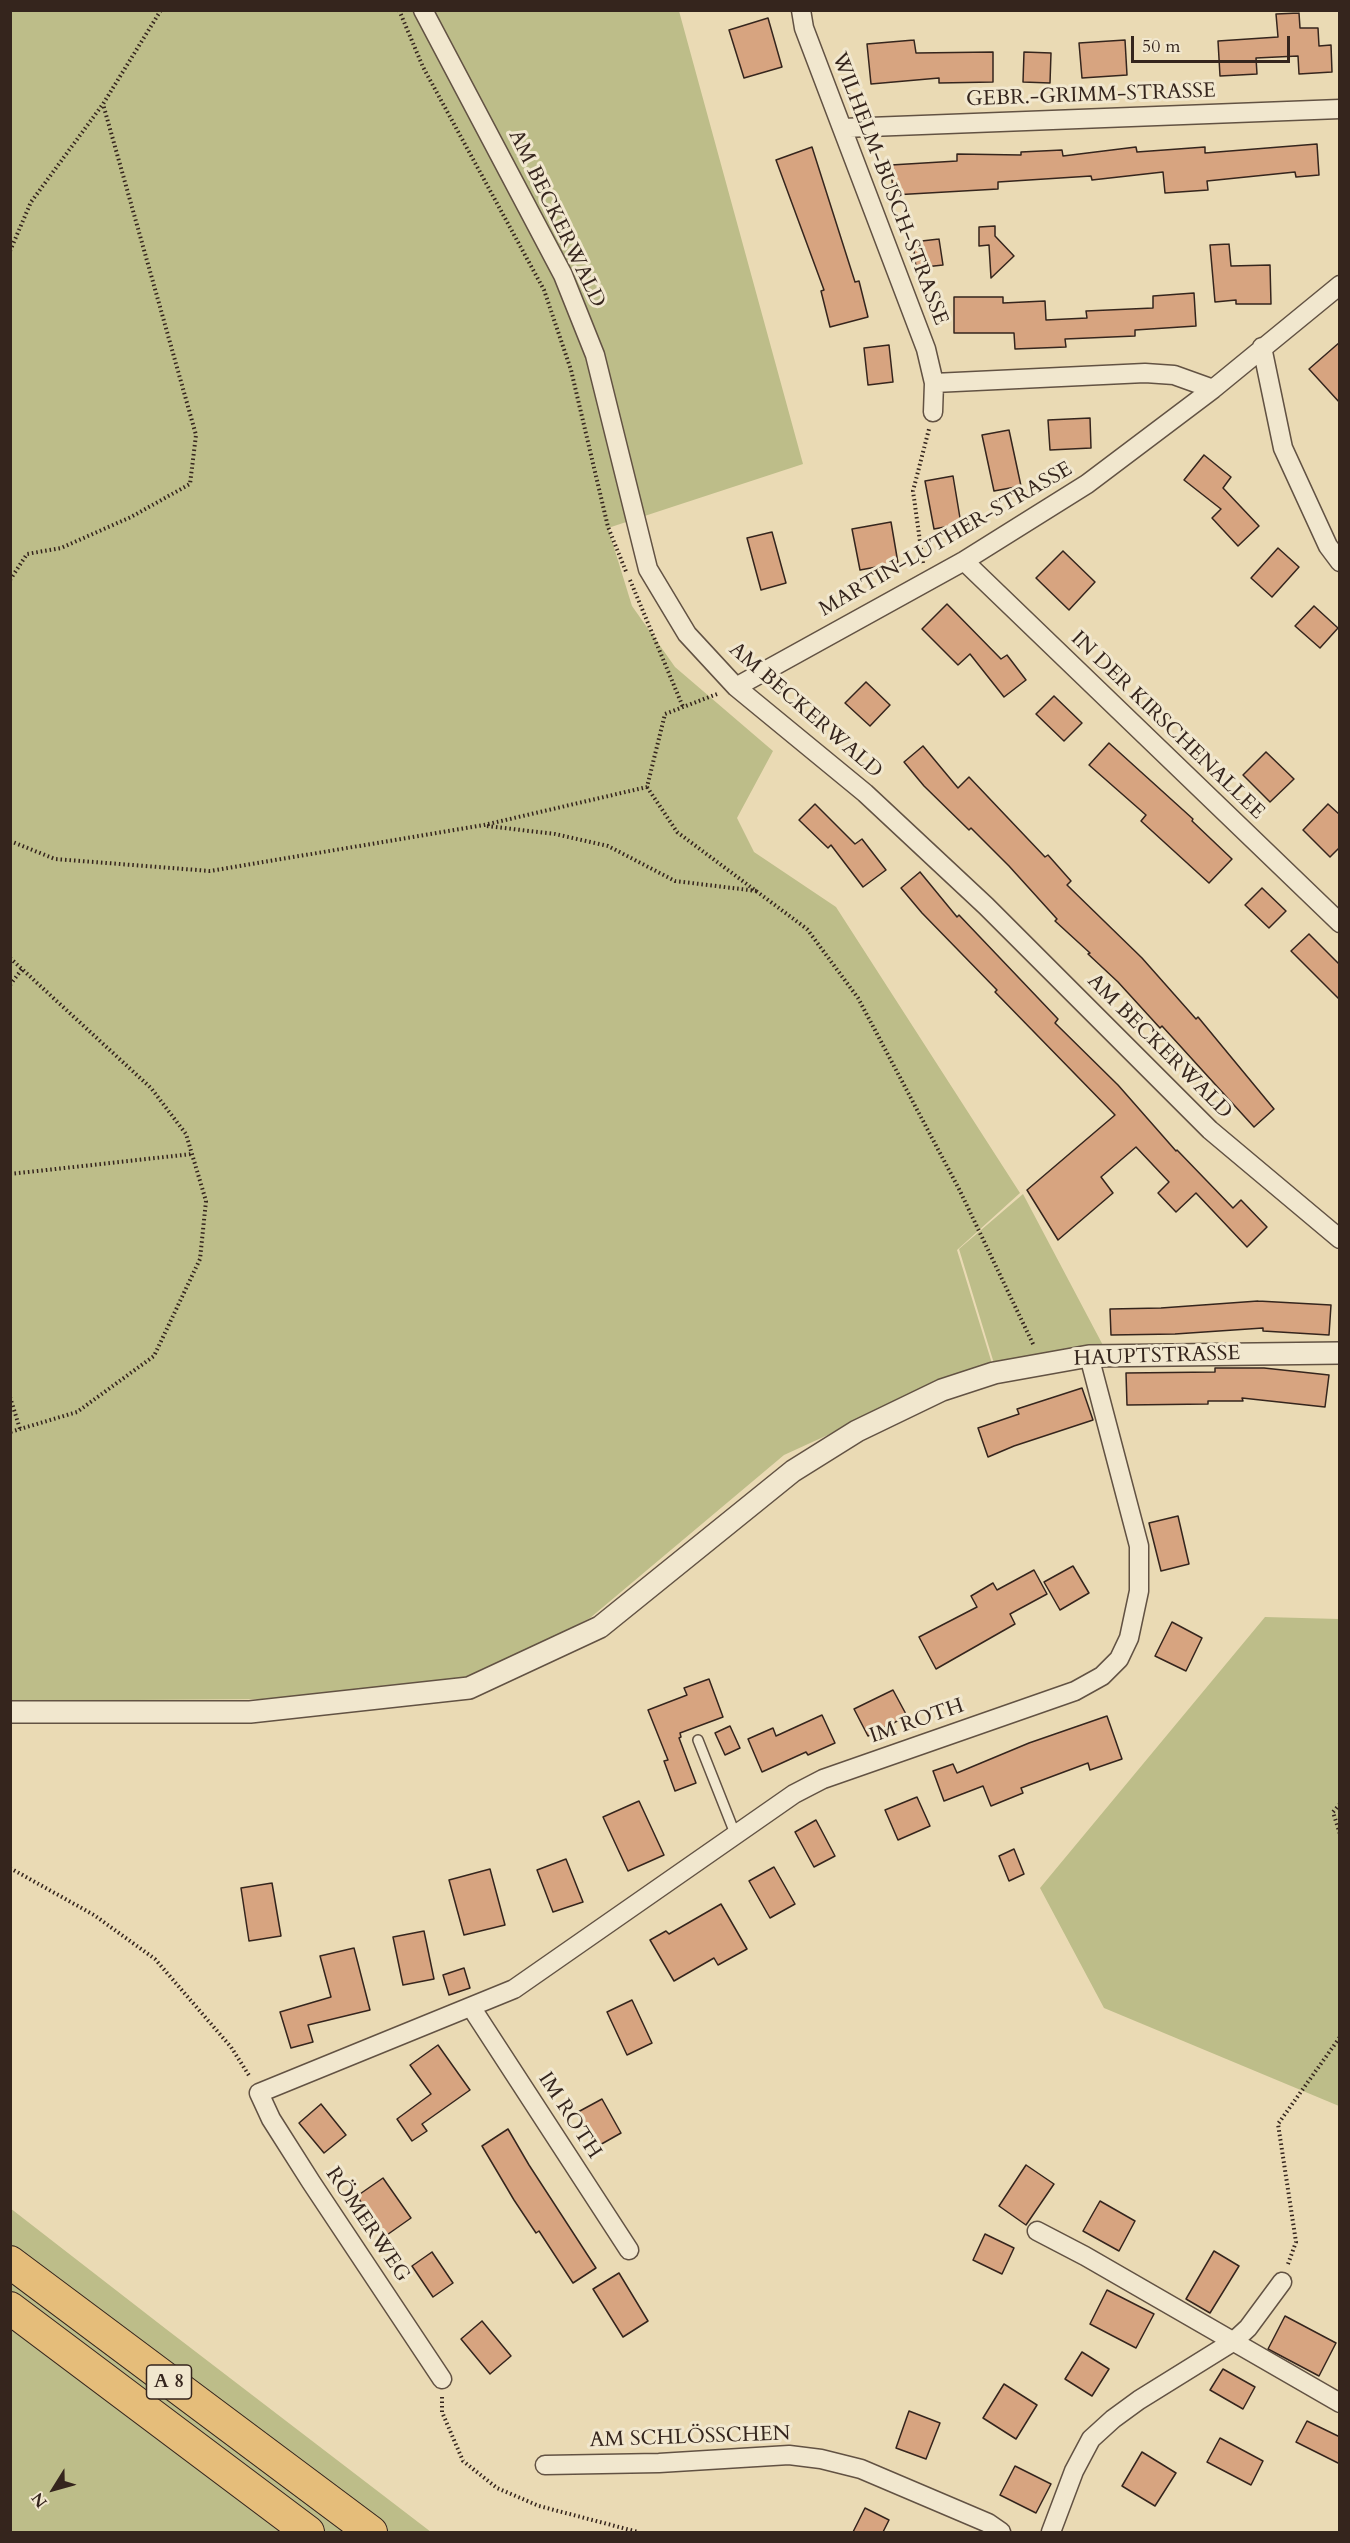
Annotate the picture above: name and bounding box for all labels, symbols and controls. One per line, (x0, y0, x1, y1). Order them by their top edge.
scale bar (1134, 24, 1293, 62)
text: 50 m (1142, 34, 1181, 59)
street label: WILHELM-BUSCH-STRASSE (825, 49, 953, 329)
street label: GEBR.-GRIMM-STRASSE (966, 79, 1216, 113)
street label: AM BECKERWALD (502, 126, 610, 312)
street label: MARTIN-LUTHER-STRASSE (815, 457, 1077, 623)
street label: IN DER KIRSCHENALLEE (1065, 627, 1269, 825)
street label: AM BECKERWALD (723, 638, 887, 784)
street label: AM BECKERWALD (1081, 969, 1237, 1125)
street label: HAUPTSTRASSE (1073, 1341, 1241, 1373)
street label: IM ROTH (866, 1694, 968, 1750)
street label: IM ROTH (532, 2068, 606, 2164)
street label: RÖMERWEG (319, 2163, 415, 2287)
road number: A 8 (146, 2365, 192, 2399)
street label: AM SCHLÖSSCHEN (589, 2422, 791, 2454)
north arrow (24, 2459, 84, 2519)
text: N (27, 2488, 53, 2512)

